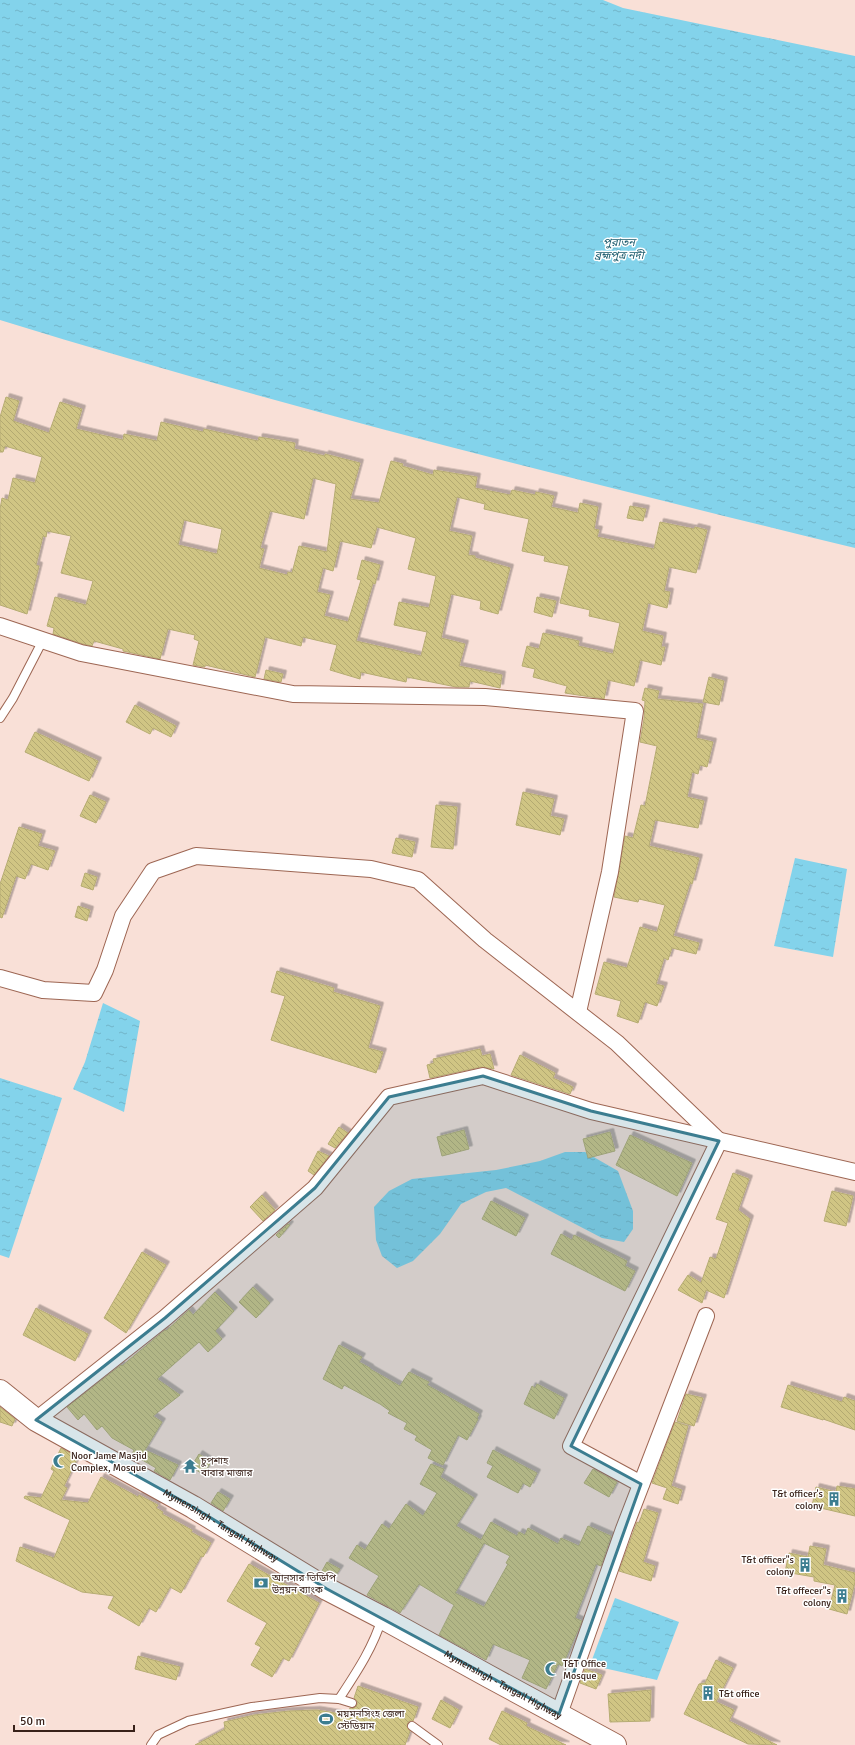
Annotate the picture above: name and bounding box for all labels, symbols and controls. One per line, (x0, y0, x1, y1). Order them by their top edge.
water label: পুরাতন ব্রহ্মপুত্র নদী (594, 236, 646, 262)
place label: Noor Jame Masjid Complex, Mosque (71, 1450, 147, 1474)
mosque icon: Noor Jame Masjid Complex, Mosque (52, 1453, 68, 1469)
place label: চুপশাহ বাবার মাজার (200, 1455, 253, 1479)
temple icon: চুপশাহ বাবার মাজার (182, 1458, 198, 1474)
street label: Mymensingh - Tangail Highway (161, 1487, 281, 1565)
place label: T&t officer's colony (772, 1488, 824, 1512)
building icon: T&t officer's colony (826, 1491, 842, 1507)
place label: T&t officer"s colony (742, 1554, 795, 1578)
building icon: T&t officer"s colony (797, 1557, 813, 1573)
place label: আনসার ভিডিপি উন্নয়ন ব্যাংক (271, 1572, 337, 1596)
bank icon: আনসার ভিডিপি উন্নয়ন ব্যাংক (253, 1575, 269, 1591)
place label: T&t offecer"s colony (776, 1585, 832, 1609)
building icon: T&t offecer"s colony (834, 1588, 850, 1604)
street label: Mymensingh - Tangail Highway (442, 1648, 564, 1722)
place label: T&T Office Mosque (563, 1658, 606, 1682)
mosque icon: T&T Office Mosque (544, 1661, 560, 1677)
building icon: T&t office (700, 1685, 716, 1701)
place label: T&t office (719, 1688, 760, 1700)
scale bar (14, 1707, 134, 1733)
place label: ময়মনসিংহ জেলা স্টেডিয়াম (336, 1708, 405, 1732)
sports icon: ময়মনসিংহ জেলা স্টেডিয়াম (318, 1711, 334, 1727)
text: 50 m (20, 1714, 45, 1729)

